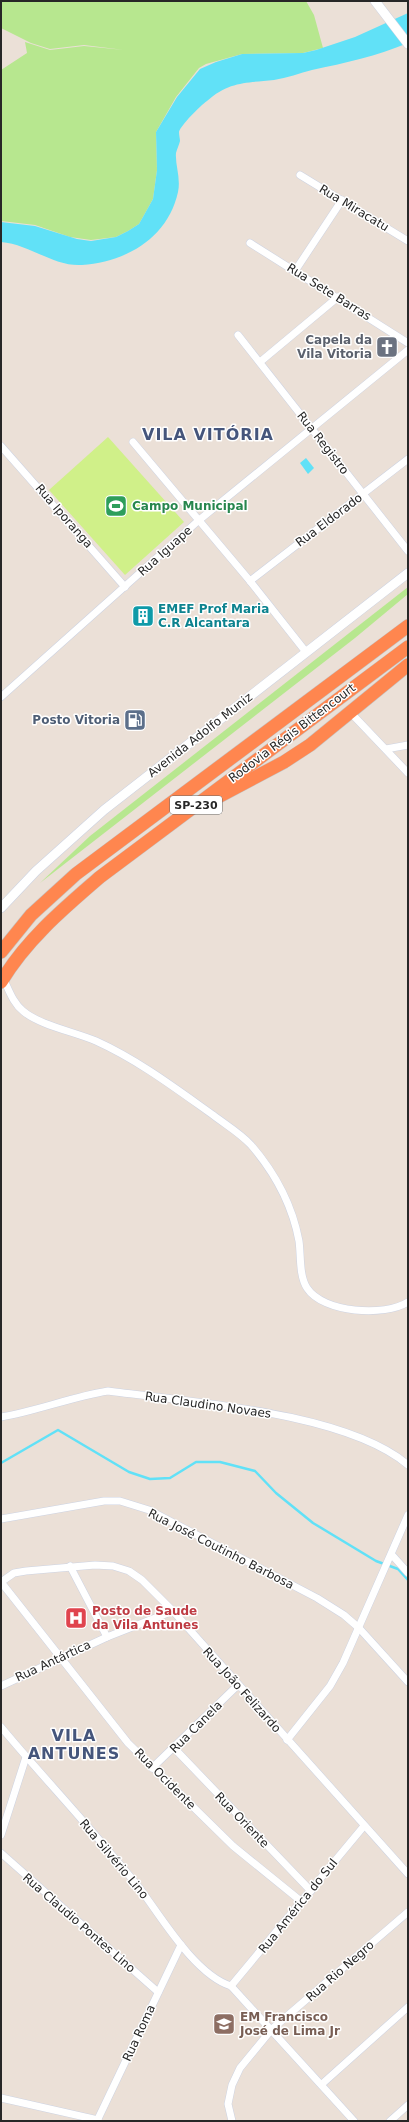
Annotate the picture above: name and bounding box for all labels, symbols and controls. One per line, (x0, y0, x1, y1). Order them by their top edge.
street label: Rua Miracatu (317, 182, 391, 234)
street label: Rua Sete Barras (284, 261, 374, 323)
place label: Capela da Vila Vitoria (297, 333, 372, 361)
church icon: Capela da Vila Vitoria (374, 334, 400, 360)
street label: Rua Registro (294, 409, 352, 477)
district label: VILA VITÓRIA (142, 425, 274, 444)
street label: Rua Iporanga (32, 481, 96, 551)
street label: Rua Eldorado (293, 490, 365, 550)
sports icon: Campo Municipal (103, 493, 129, 519)
place label: Campo Municipal (132, 499, 248, 513)
street label: Rua Iguape (135, 523, 195, 579)
place label: EMEF Prof Maria C.R Alcantara (158, 602, 269, 630)
building icon: EMEF Prof Maria C.R Alcantara (130, 603, 156, 629)
street label: Rodovia Régis Bittencourt (226, 681, 358, 785)
street label: Avenida Adolfo Muniz (145, 690, 255, 780)
fuel station icon: Posto Vitoria (122, 707, 148, 733)
place label: Posto Vitoria (32, 713, 120, 727)
road number: SP-230 (170, 796, 222, 814)
street label: Rua Claudino Novaes (144, 1389, 272, 1421)
street label: Rua José Coutinho Barbosa (146, 1506, 296, 1592)
place label: Posto de Saude da Vila Antunes (92, 1604, 198, 1632)
hospital icon: Posto de Saude da Vila Antunes (63, 1605, 89, 1631)
street label: Rua Antártica (13, 1637, 93, 1685)
street label: Rua João Felizardo (200, 1645, 284, 1735)
street label: Rua Canela (167, 1698, 225, 1756)
district label: VILA ANTUNES (28, 1726, 120, 1763)
street label: Rua Ocidente (132, 1746, 198, 1812)
street label: Rua Oriente (212, 1789, 272, 1851)
street label: Rua Silvério Lino (77, 1816, 151, 1902)
street label: Rua América do Sul (256, 1856, 340, 1956)
street label: Rua Claudio Pontes Lino (20, 1870, 138, 1976)
street label: Rua Rio Negro (303, 1938, 377, 2004)
street label: Rua Roma (120, 2003, 158, 2063)
place label: EM Francisco José de Lima Jr (239, 2010, 340, 2038)
school or university icon: EM Francisco José de Lima Jr (211, 2011, 237, 2037)

